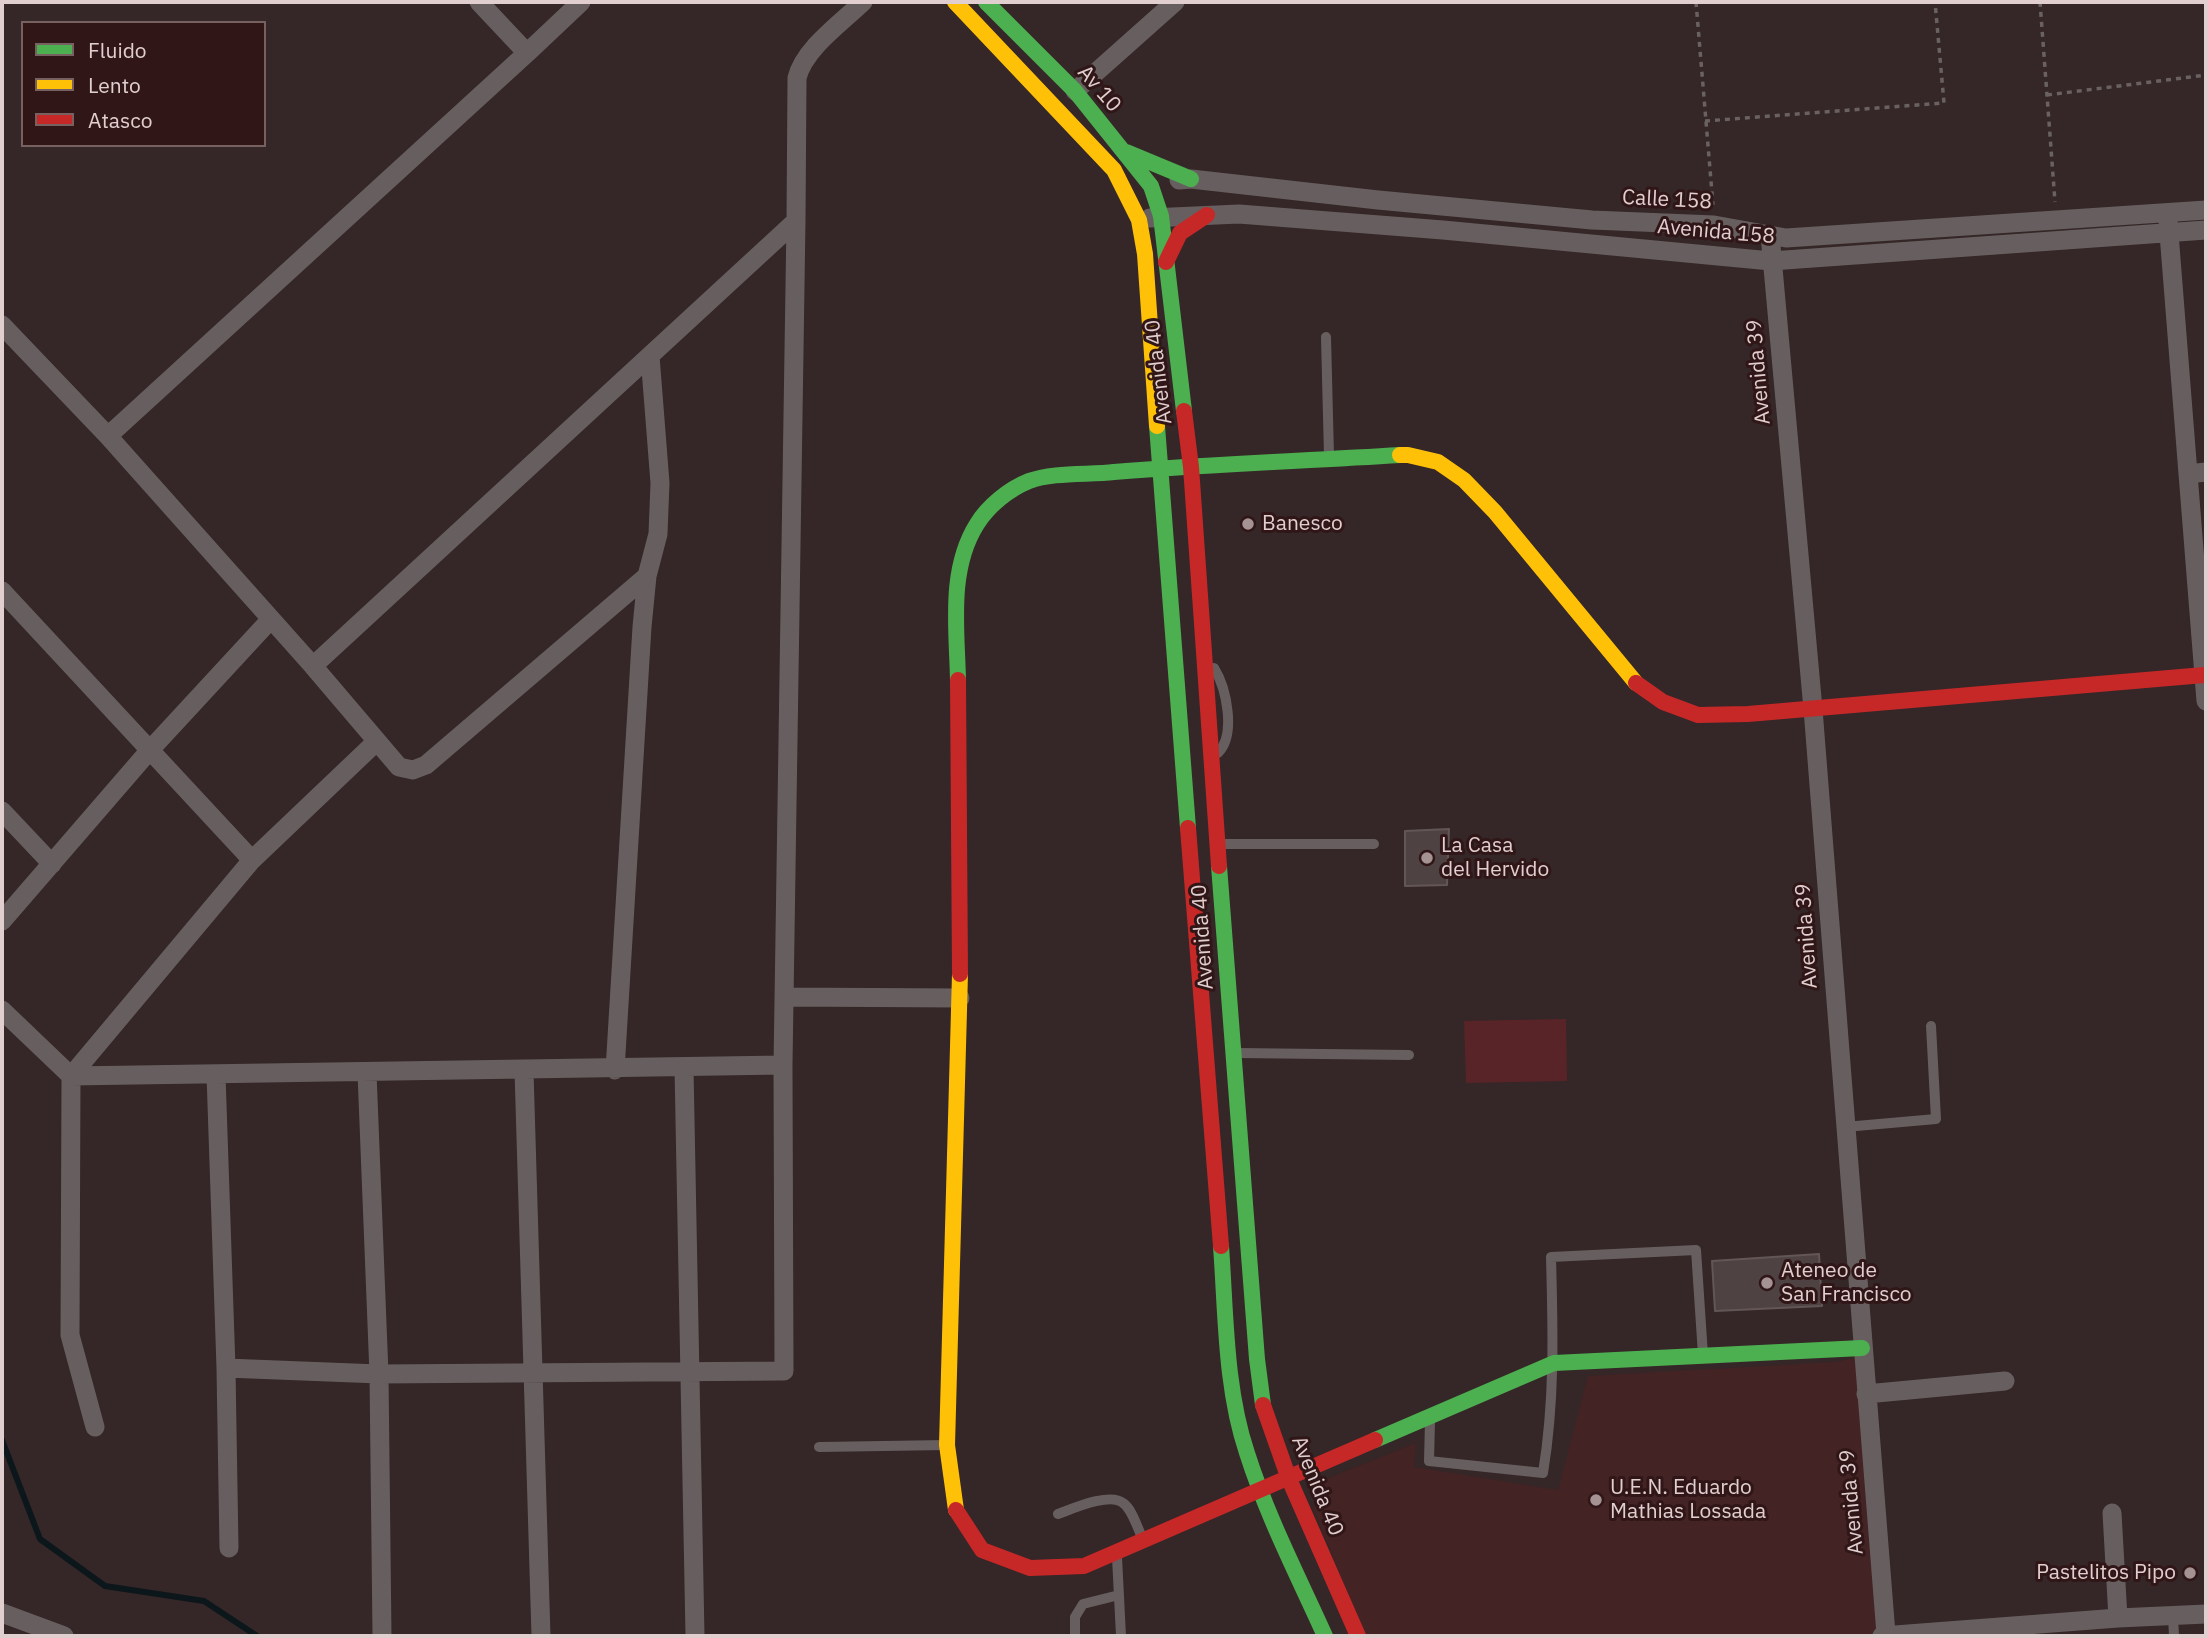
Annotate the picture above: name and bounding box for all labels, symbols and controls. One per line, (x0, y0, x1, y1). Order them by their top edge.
legend (21, 21, 266, 147)
text: Fluido (88, 36, 147, 64)
street label: Av 10 (1072, 61, 1126, 117)
text: Lento (88, 71, 141, 99)
text: Atasco (88, 106, 152, 134)
street label: Calle 158 (1621, 185, 1713, 215)
street label: Avenida 158 (1656, 214, 1776, 250)
street label: Avenida 40 (1140, 318, 1178, 426)
street label: Avenida 39 (1742, 318, 1776, 426)
place label: Banesco (1262, 511, 1343, 537)
marker: Banesco (1240, 516, 1256, 532)
place label: La Casa del Hervido (1441, 833, 1549, 883)
marker: La Casa del Hervido (1419, 850, 1435, 866)
street label: Avenida 39 (1791, 883, 1823, 989)
street label: Avenida 40 (1187, 884, 1219, 990)
place label: Ateneo de San Francisco (1781, 1258, 1912, 1308)
marker: Ateneo de San Francisco (1759, 1275, 1775, 1291)
street label: Avenida 40 (1286, 1432, 1348, 1540)
street label: Avenida 39 (1835, 1448, 1869, 1556)
place label: U.E.N. Eduardo Mathias Lossada (1610, 1475, 1766, 1525)
marker: U.E.N. Eduardo Mathias Lossada (1588, 1492, 1604, 1508)
place label: Pastelitos Pipo (2036, 1560, 2176, 1586)
marker: Pastelitos Pipo (2182, 1565, 2198, 1581)

